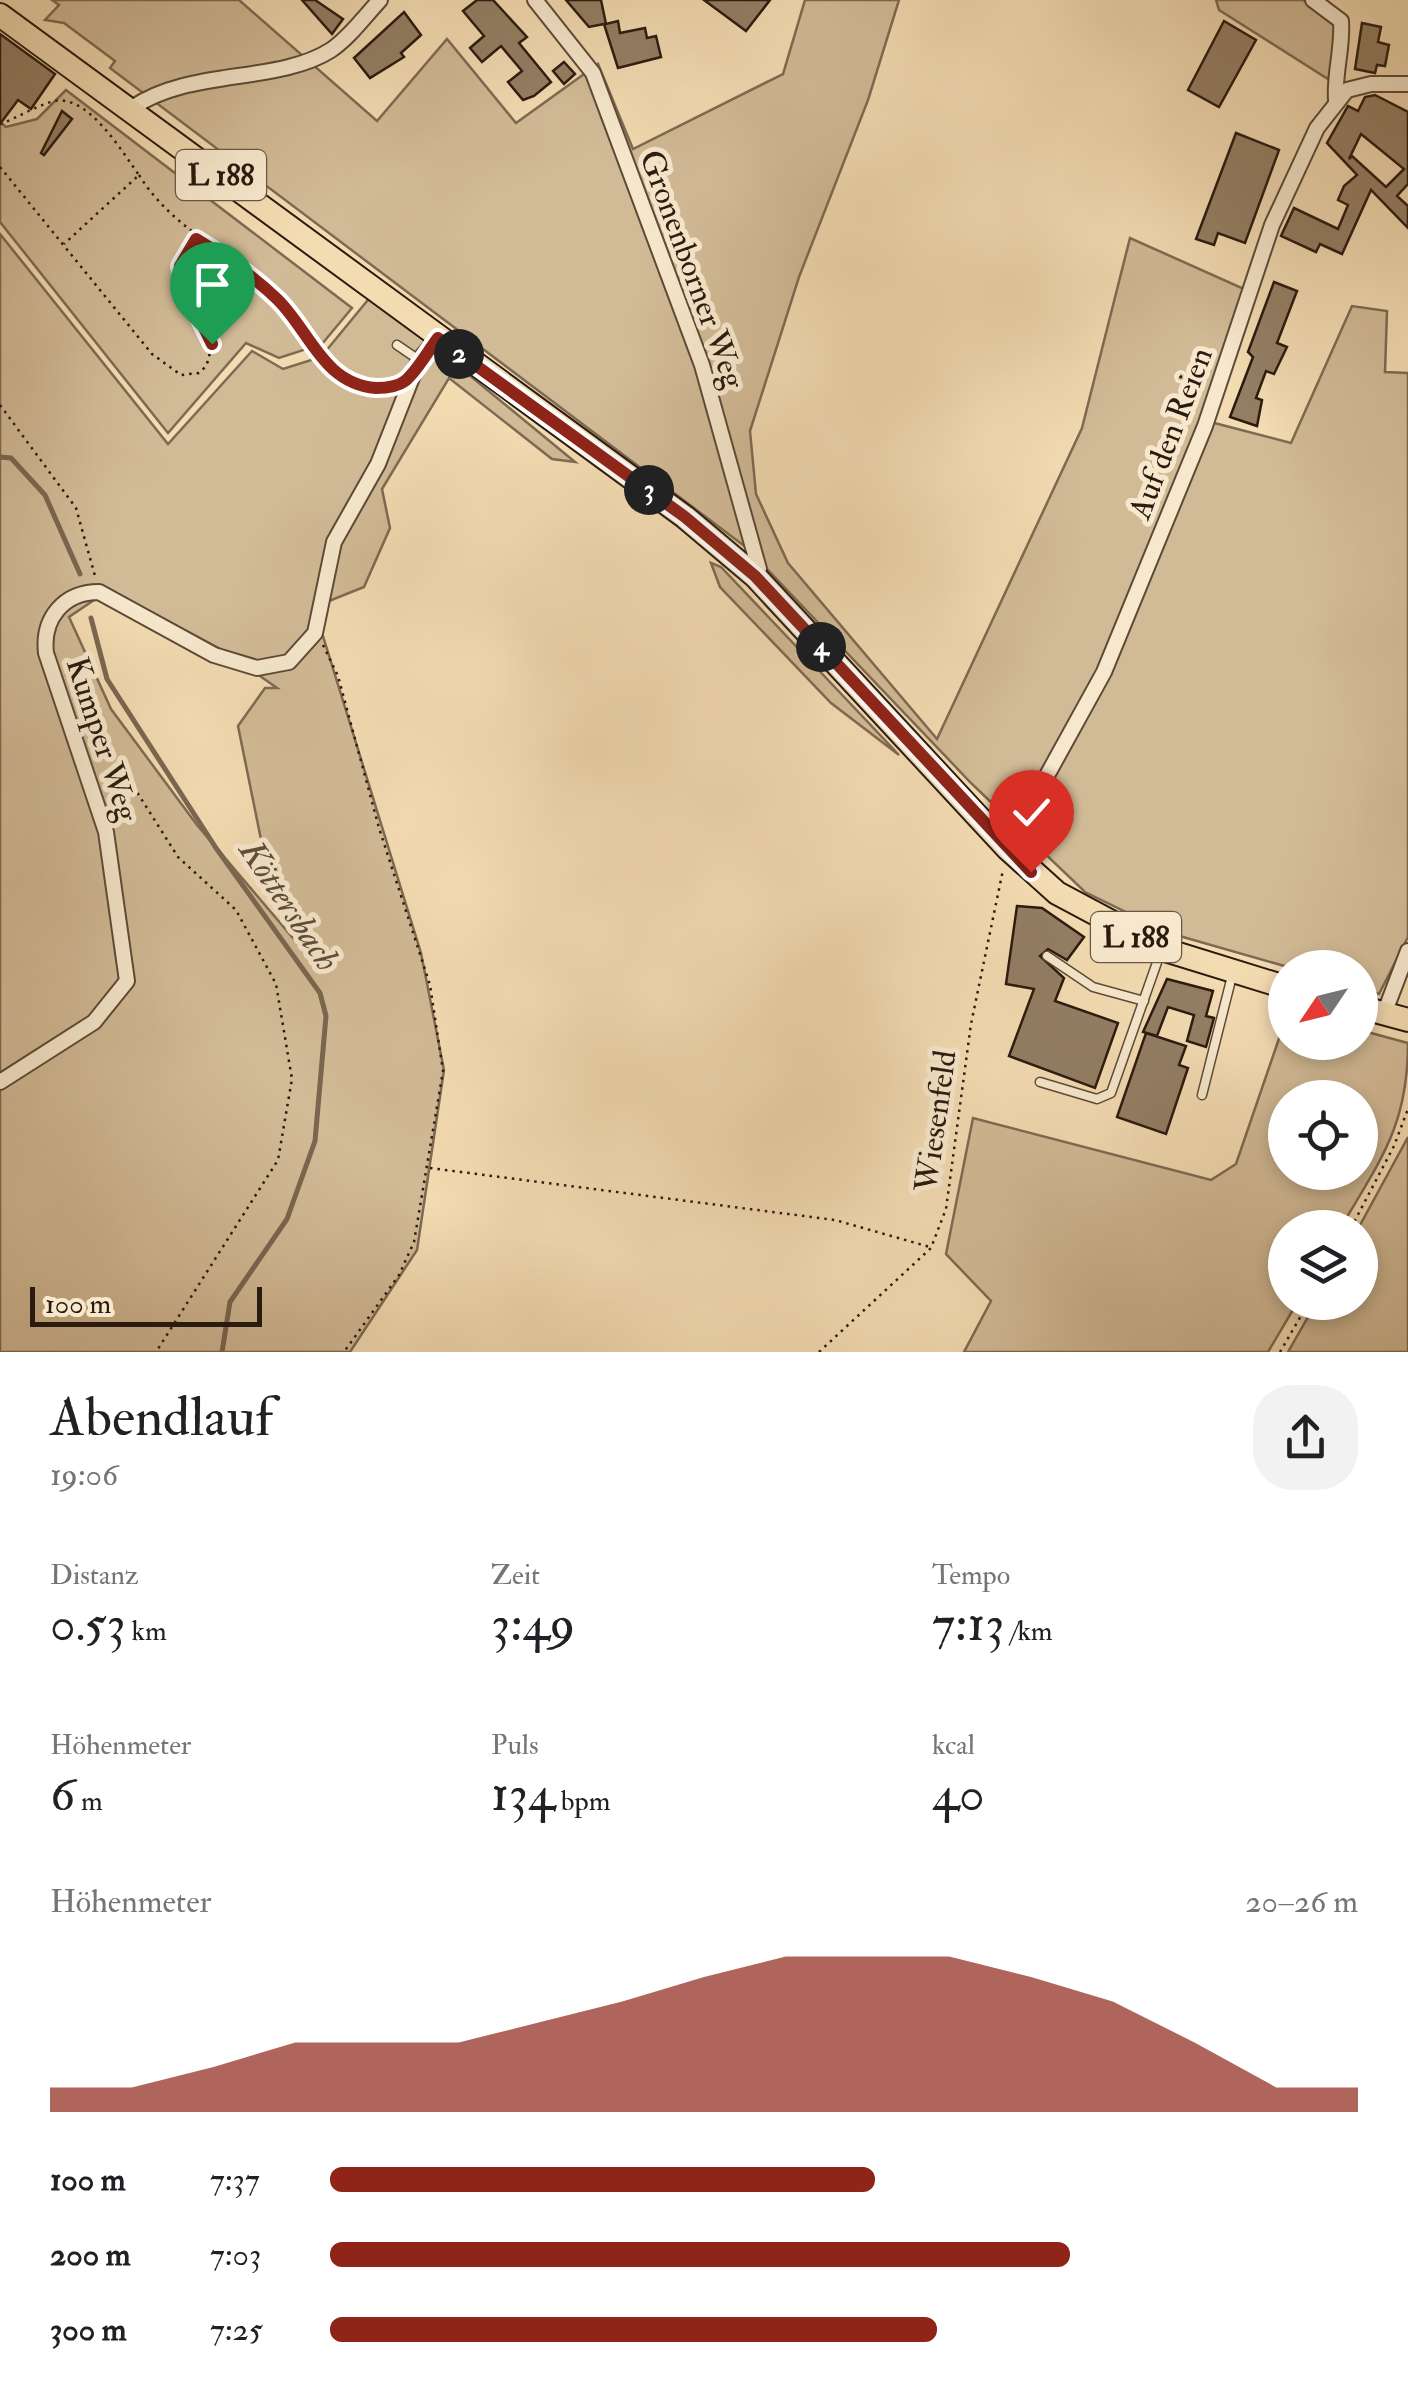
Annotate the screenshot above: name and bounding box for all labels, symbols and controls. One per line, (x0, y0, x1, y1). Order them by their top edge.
street label: Gronenborner Weg (630, 145, 754, 395)
road number: L 188 (176, 150, 266, 200)
pin (170, 242, 255, 345)
icon: arrive (185, 257, 240, 312)
pin: 2 (434, 329, 484, 379)
text: 2 (452, 336, 466, 371)
street label: Auf den Reien (1120, 342, 1222, 526)
pin: 3 (624, 465, 674, 515)
text: 3 (644, 472, 654, 507)
pin: 4 (796, 622, 846, 672)
text: 4 (813, 629, 829, 664)
street label: Kumper Weg (57, 652, 148, 828)
pin (989, 770, 1074, 873)
icon: check (1004, 785, 1059, 840)
water label: Köttersbach (228, 830, 349, 980)
road number: L 188 (1091, 912, 1181, 962)
north arrow (1268, 950, 1378, 1060)
map controls (1268, 950, 1378, 1320)
street label: Wiesenfeld (906, 1048, 966, 1195)
button: locate (1268, 1080, 1378, 1190)
button: layers (1268, 1210, 1378, 1320)
scale bar (30, 1282, 262, 1326)
text: 100 m (45, 1287, 111, 1322)
text: Abendlauf (50, 1383, 273, 1452)
button: share (1253, 1385, 1358, 1490)
text: 19:06 (50, 1455, 118, 1495)
text: Distanz (50, 1558, 138, 1593)
text: Zeit (491, 1558, 540, 1593)
text: Tempo (932, 1558, 1010, 1593)
text: 0.53 (50, 1593, 126, 1656)
text: 3:49 (491, 1593, 575, 1656)
text: 7:13 (932, 1593, 1004, 1656)
text: km (126, 1614, 167, 1649)
text: /km (1004, 1614, 1053, 1649)
text: Höhenmeter (50, 1728, 191, 1763)
text: Puls (491, 1728, 539, 1763)
text: kcal (932, 1728, 975, 1763)
text: 6 (50, 1763, 75, 1826)
text: 134 (491, 1763, 555, 1826)
text: 40 (932, 1763, 985, 1826)
text: m (75, 1784, 103, 1819)
text: bpm (555, 1784, 610, 1819)
text: Höhenmeter (50, 1882, 211, 1922)
text: 20–26 m (1245, 1882, 1358, 1922)
text: 100 m (50, 2160, 126, 2200)
text: 7:37 (210, 2160, 260, 2200)
text: 200 m (50, 2235, 131, 2275)
text: 7:03 (210, 2235, 261, 2275)
text: 300 m (50, 2310, 127, 2350)
text: 7:25 (210, 2310, 263, 2350)

